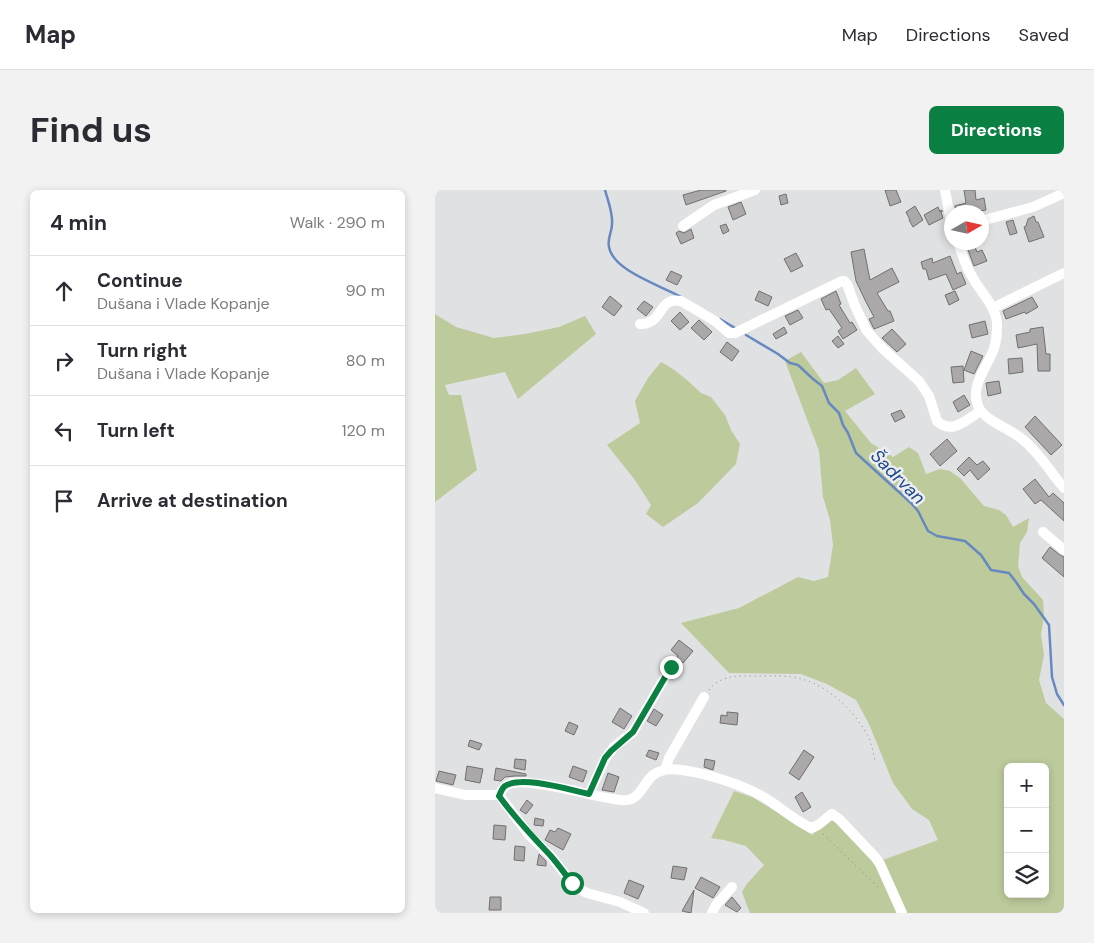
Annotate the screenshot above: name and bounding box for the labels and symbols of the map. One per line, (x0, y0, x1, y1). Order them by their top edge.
north arrow (944, 205, 989, 250)
water label: Šadrvan (865, 444, 931, 510)
route end (660, 656, 683, 679)
route start (561, 872, 584, 895)

